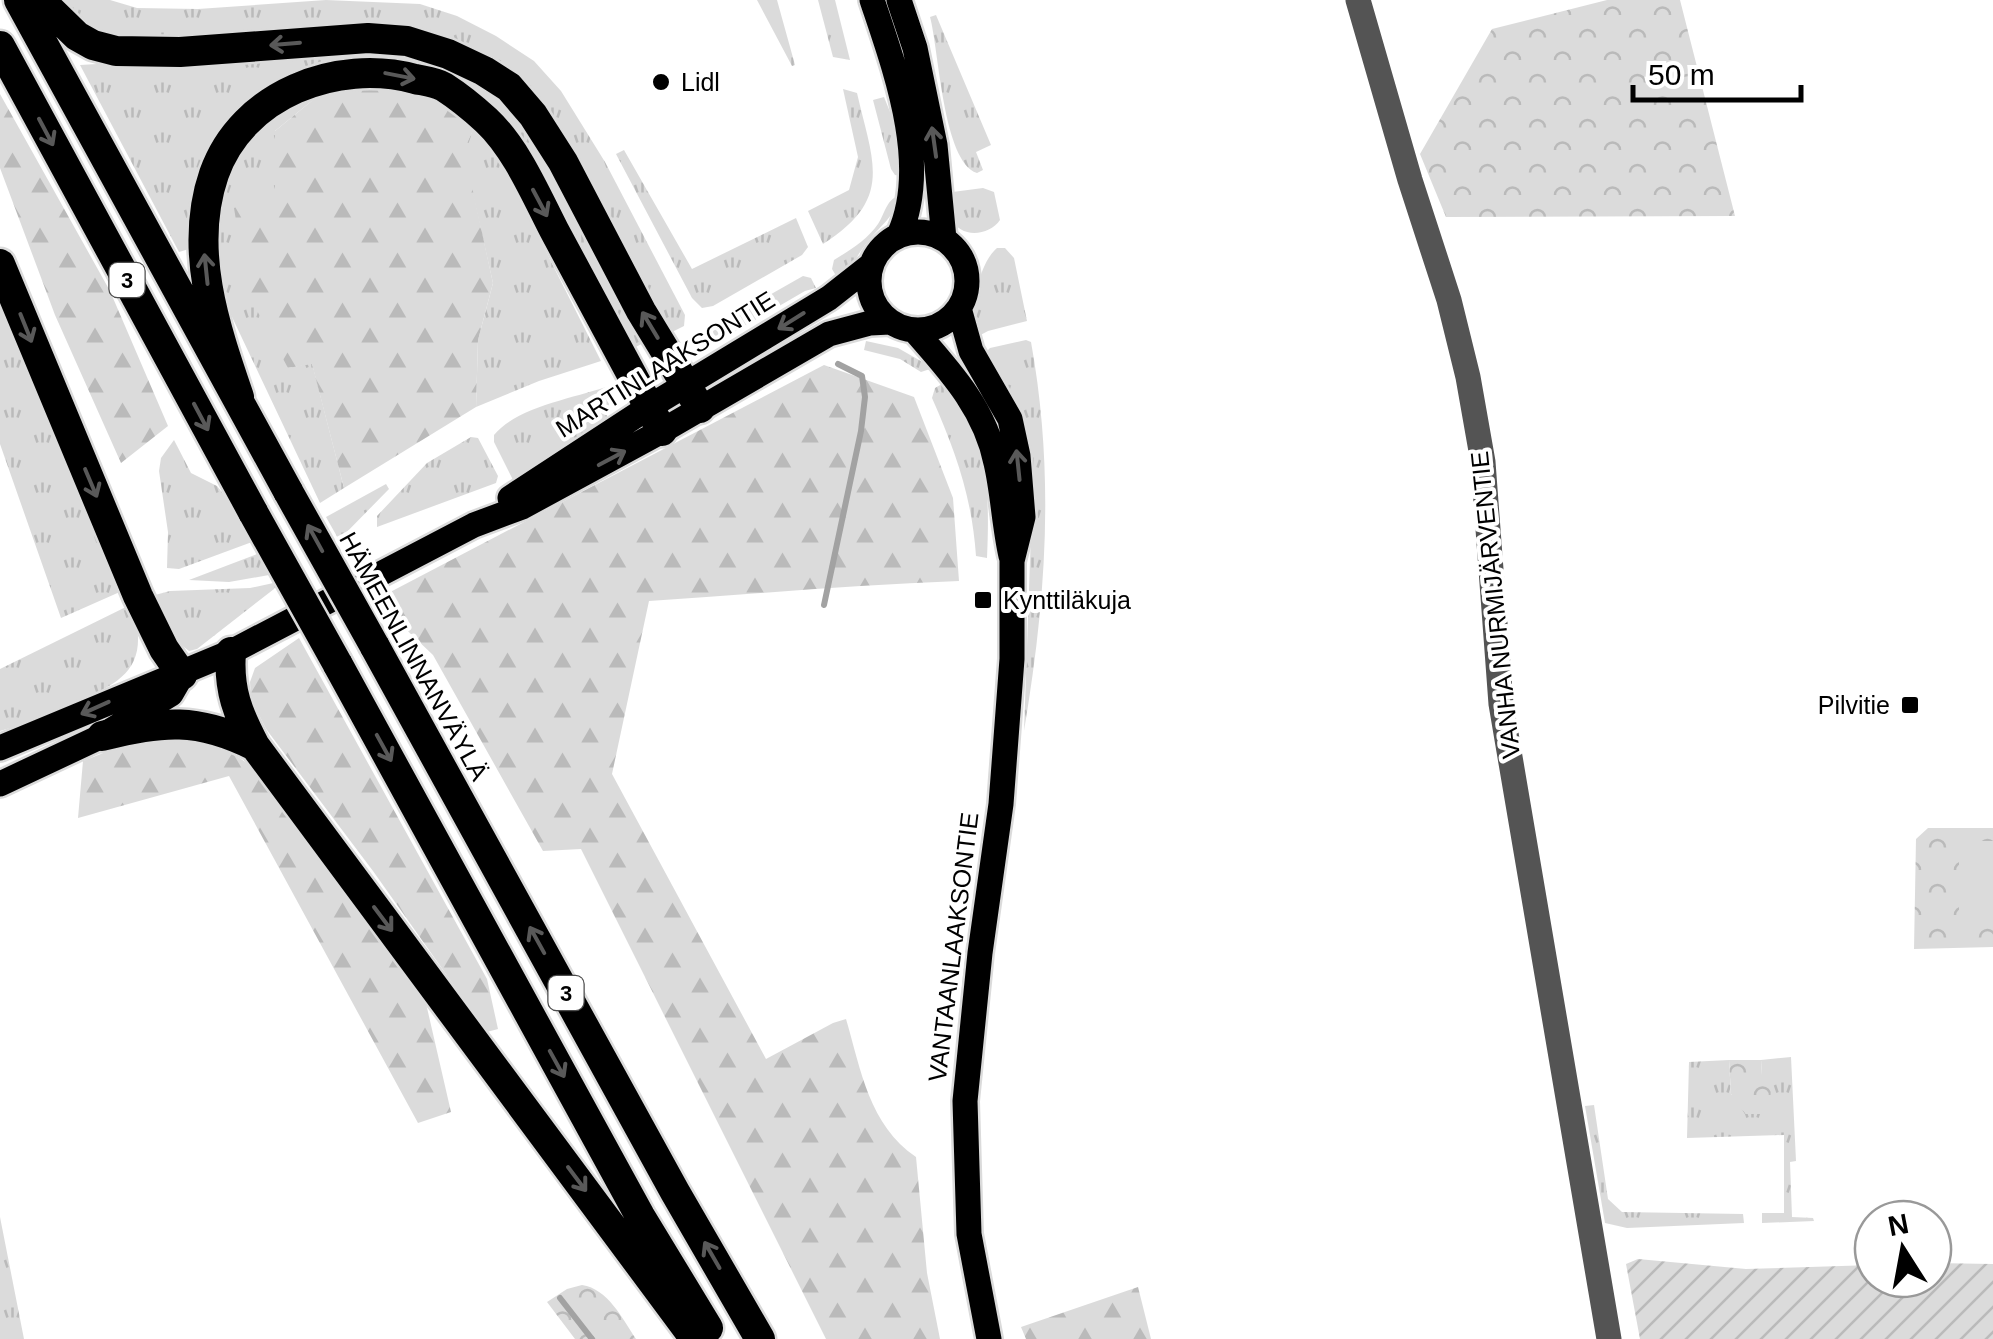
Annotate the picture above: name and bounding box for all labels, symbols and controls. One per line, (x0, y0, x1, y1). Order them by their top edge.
one-way arrow (269, 34, 301, 53)
scale bar (1633, 40, 1800, 102)
text: 50 m (1648, 58, 1715, 91)
one-way arrow (383, 67, 416, 86)
place label: Lidl (681, 68, 720, 96)
marker: Lidl (650, 71, 672, 93)
one-way arrow (37, 116, 57, 146)
one-way arrow (924, 126, 942, 159)
one-way arrow (531, 188, 550, 218)
one-way arrow (196, 254, 215, 286)
road number: 3 (110, 263, 144, 297)
street label: MARTINLAAKSONTIE (551, 285, 779, 443)
one-way arrow (640, 311, 660, 340)
one-way arrow (777, 311, 806, 331)
one-way arrow (19, 313, 37, 343)
one-way arrow (192, 402, 212, 432)
one-way arrow (596, 448, 626, 468)
one-way arrow (1008, 449, 1027, 482)
street label: VANHA NURMIJÄRVENTIE (1465, 450, 1525, 760)
one-way arrow (83, 467, 101, 498)
one-way arrow (304, 524, 324, 554)
street label: HÄMEENLINNANVÄYLÄ (334, 527, 494, 785)
place label: Kynttiläkuja (1003, 586, 1131, 614)
marker: Kynttiläkuja (972, 589, 994, 611)
place label: Pilvitie (1818, 691, 1890, 719)
marker: Pilvitie (1899, 694, 1921, 716)
one-way arrow (80, 700, 111, 718)
one-way arrow (374, 733, 394, 763)
street label: VANTAANLAAKSONTIE (923, 811, 983, 1083)
one-way arrow (372, 905, 393, 932)
one-way arrow (526, 926, 546, 955)
road number: 3 (548, 976, 584, 1010)
one-way arrow (547, 1049, 567, 1078)
one-way arrow (566, 1165, 587, 1192)
north arrow (1853, 1199, 1953, 1299)
text: N (1885, 1208, 1911, 1242)
one-way arrow (701, 1240, 721, 1270)

